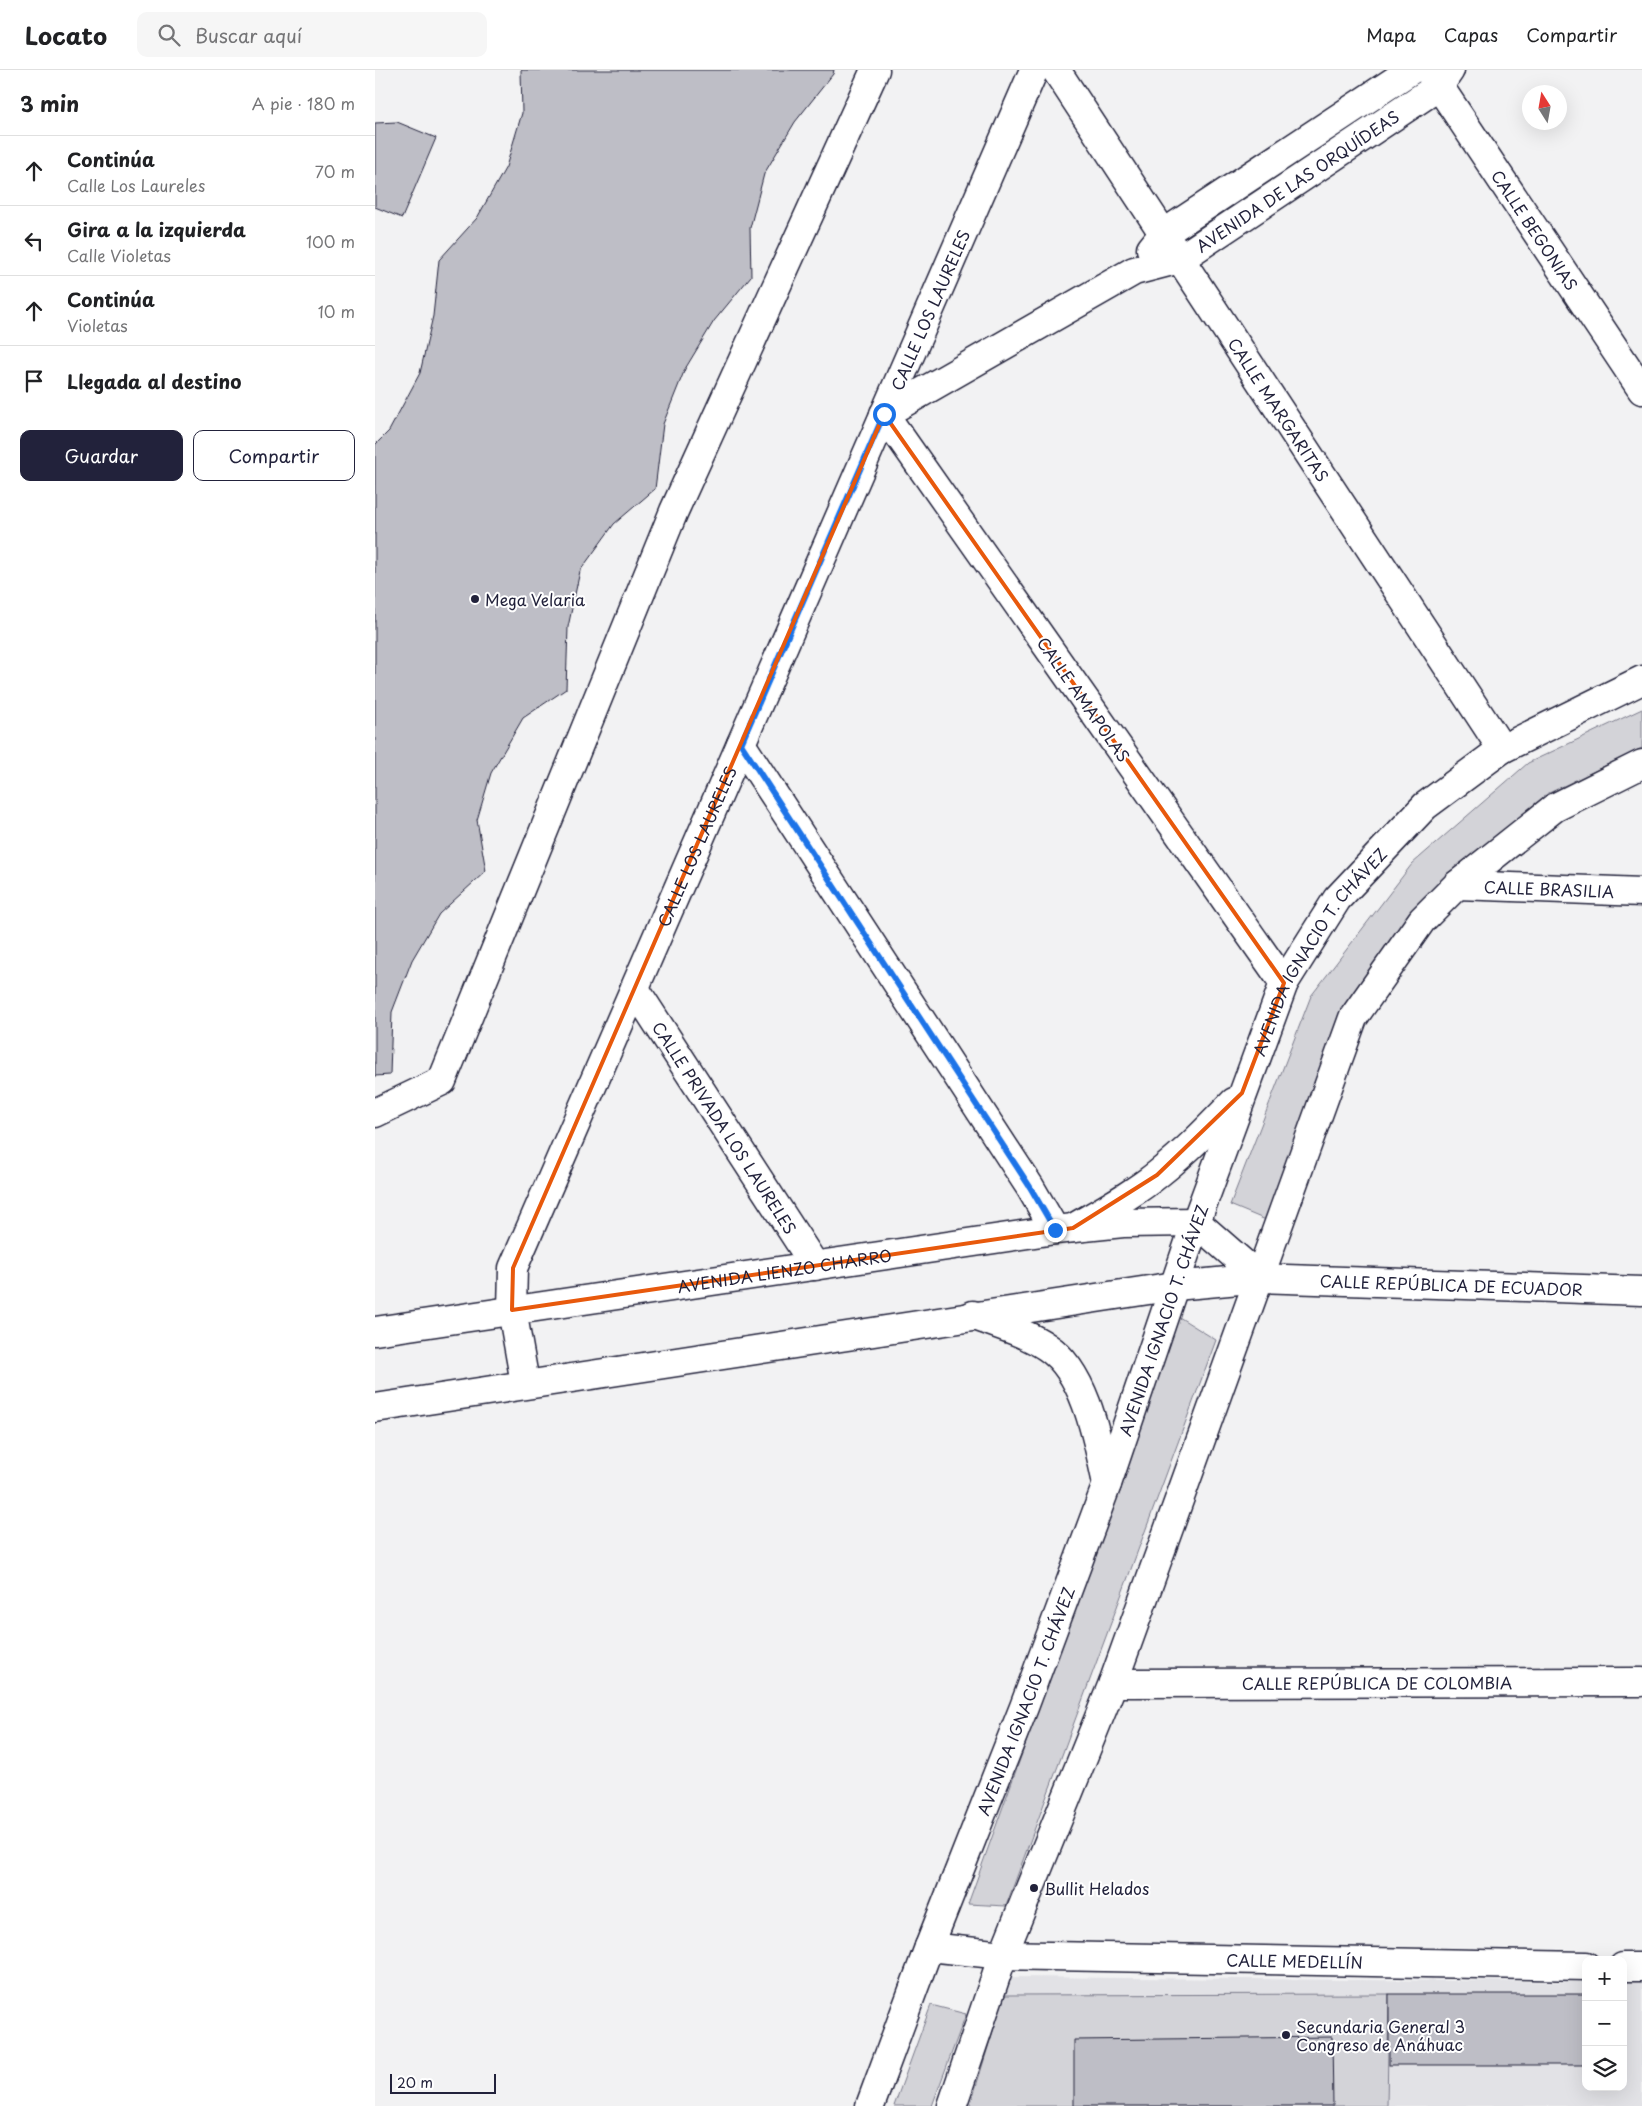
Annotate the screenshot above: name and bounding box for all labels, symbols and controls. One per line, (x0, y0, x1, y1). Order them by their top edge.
search box (137, 12, 487, 57)
text: Locato (25, 17, 107, 53)
icon: search (155, 21, 183, 49)
text: Buscar aquí (195, 21, 302, 49)
text: Mapa (1366, 21, 1416, 48)
text: Capas (1444, 21, 1498, 48)
text: Compartir (1526, 21, 1617, 48)
north arrow (1522, 85, 1567, 130)
text: 3 min (20, 87, 79, 119)
text: A pie · 180 m (252, 91, 355, 115)
street label: AVENIDA DE LAS ORQUÍDEAS (1191, 104, 1404, 257)
text: Continúa (67, 145, 155, 173)
icon: ahead (20, 157, 48, 185)
text: 70 m (315, 159, 355, 183)
street label: CALLE BEGONIAS (1486, 165, 1584, 295)
text: Calle Los Laureles (67, 173, 205, 197)
text: Gira a la izquierda (67, 215, 246, 243)
street label: CALLE LOS LAURELES (884, 226, 975, 394)
icon: left (20, 227, 48, 255)
text: 100 m (306, 229, 355, 253)
text: Calle Violetas (67, 243, 171, 267)
text: Continúa (67, 285, 155, 313)
icon: ahead (20, 297, 48, 325)
text: 10 m (318, 299, 355, 323)
text: Violetas (67, 313, 128, 337)
street label: CALLE MARGARITAS (1223, 333, 1335, 486)
icon: arrive (20, 367, 48, 395)
text: Llegada al destino (67, 367, 241, 395)
route start (873, 403, 896, 426)
button: Guardar (20, 430, 183, 481)
button: Compartir (193, 430, 355, 481)
place label: Mega Velaria (485, 587, 585, 611)
marker: Mega Velaria (469, 593, 481, 605)
street label: CALLE AMAPOLAS (1032, 632, 1136, 766)
street label: CALLE LOS LAURELES (651, 762, 742, 930)
street label: AVENIDA IGNACIO T. CHÁVEZ (1246, 842, 1392, 1059)
street label: CALLE BRASILIA (1483, 874, 1615, 903)
street label: CALLE PRIVADA LOS LAURELES (647, 1016, 803, 1238)
street label: AVENIDA IGNACIO T. CHÁVEZ (1112, 1201, 1214, 1439)
route end (1044, 1219, 1067, 1242)
street label: AVENIDA LIENZO CHARRO (676, 1242, 893, 1298)
street label: CALLE REPÚBLICA DE ECUADOR (1319, 1268, 1583, 1301)
street label: AVENIDA IGNACIO T. CHÁVEZ (970, 1583, 1080, 1819)
street label: CALLE REPÚBLICA DE COLOMBIA (1242, 1670, 1512, 1695)
place label: Bullit Helados (1044, 1876, 1149, 1900)
marker: Bullit Helados (1028, 1882, 1040, 1894)
street label: CALLE MEDELLÍN (1226, 1947, 1363, 1974)
map controls (1582, 1956, 1627, 2091)
button: + (1582, 1956, 1627, 2001)
button: − (1582, 2001, 1627, 2046)
place label: Secundaria General 3 Congreso de Anáhuac (1296, 2014, 1465, 2056)
marker: Secundaria General 3 Congreso de Anáhuac (1280, 2029, 1292, 2041)
button: layers (1582, 2046, 1627, 2091)
scale bar (390, 2071, 496, 2094)
text: 20 m (397, 2072, 433, 2093)

